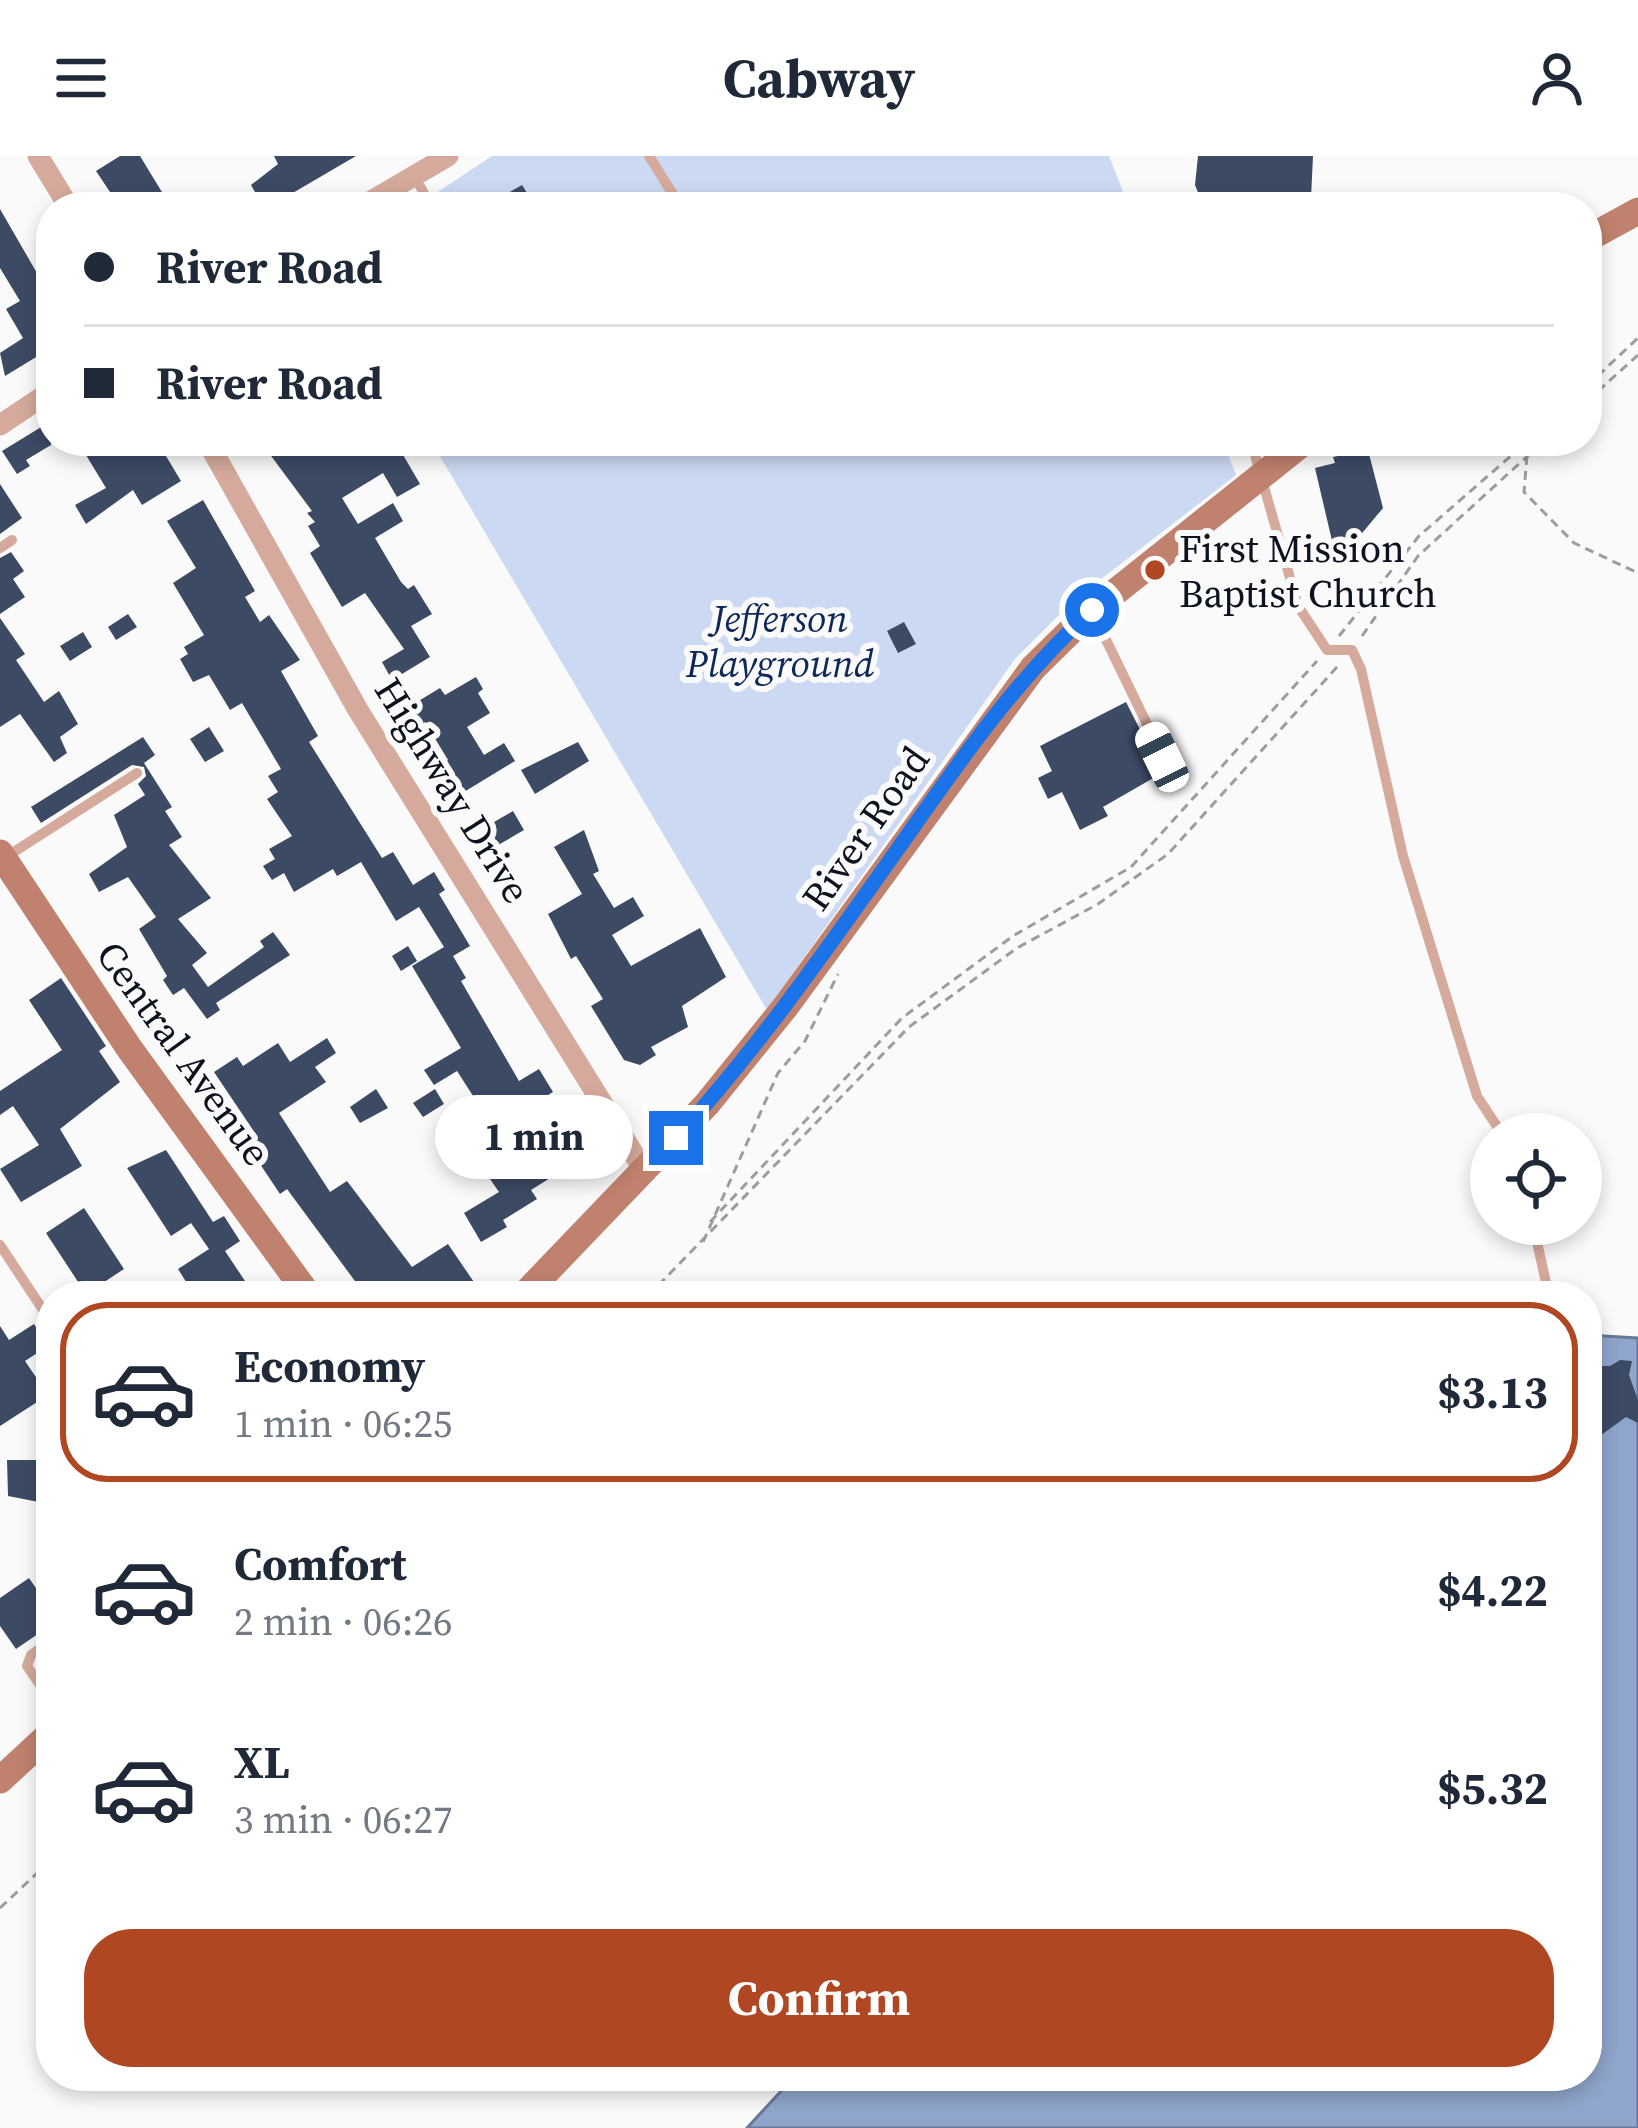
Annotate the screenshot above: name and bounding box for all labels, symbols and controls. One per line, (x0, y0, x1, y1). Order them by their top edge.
text: Cabway (723, 41, 915, 115)
icon: menu (48, 45, 114, 111)
icon: person (1524, 45, 1590, 111)
text: River Road (156, 236, 383, 298)
text: River Road (156, 352, 383, 414)
place label: First Mission Baptist Church (1179, 522, 1437, 620)
marker: First Mission Baptist Church (1142, 557, 1168, 583)
route start (1065, 583, 1119, 637)
park label: Jefferson Playground (685, 592, 875, 690)
street label: Highway Drive (362, 668, 543, 913)
car (1130, 717, 1194, 797)
street label: River Road (789, 736, 941, 921)
street label: Central Avenue (84, 930, 283, 1176)
callout: 1 min (436, 1096, 634, 1180)
text: 1 min (483, 1110, 585, 1163)
route end (649, 1111, 703, 1165)
map controls (1470, 1113, 1602, 1245)
button: locate (1470, 1113, 1602, 1245)
text: Economy (234, 1335, 425, 1397)
icon: car (90, 1338, 198, 1446)
text: $3.13 (1437, 1361, 1548, 1423)
text: 1 min · 06:25 (234, 1397, 453, 1450)
text: Comfort (234, 1533, 407, 1595)
icon: car (90, 1536, 198, 1644)
text: $4.22 (1437, 1559, 1548, 1621)
text: 2 min · 06:26 (234, 1595, 453, 1648)
text: XL (234, 1731, 290, 1793)
icon: car (90, 1734, 198, 1842)
text: $5.32 (1437, 1757, 1548, 1819)
text: 3 min · 06:27 (234, 1793, 453, 1846)
button: Confirm (84, 1929, 1554, 2067)

